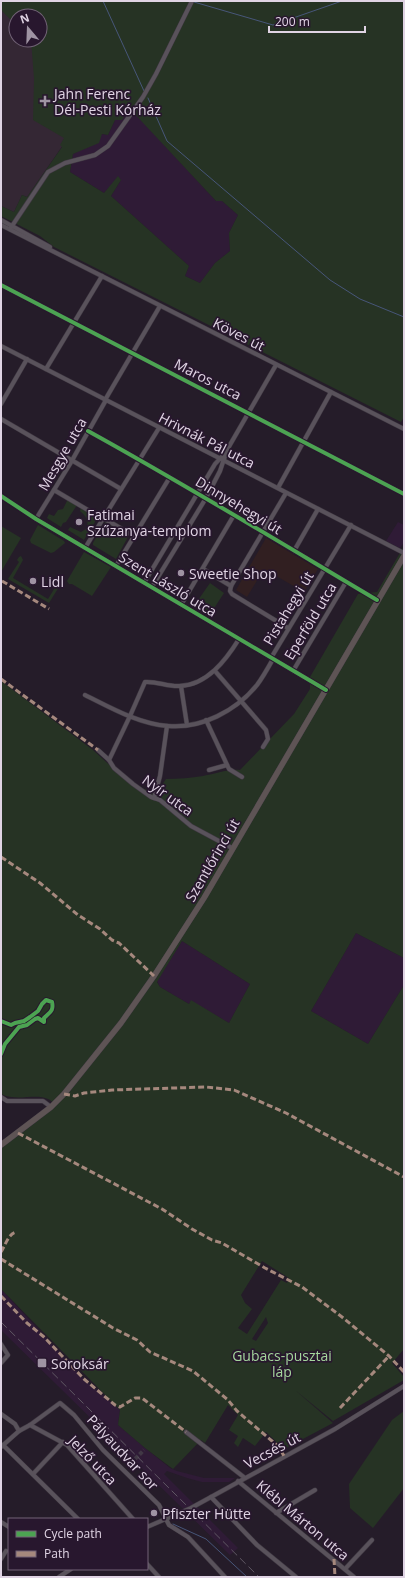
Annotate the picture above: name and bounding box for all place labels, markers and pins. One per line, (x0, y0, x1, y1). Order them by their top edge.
place label: Jahn Ferenc Dél-Pesti Kórház (52, 84, 161, 119)
marker: Jahn Ferenc Dél-Pesti Kórház (39, 95, 51, 107)
place label: Fatimai Szűzanya-templom (87, 505, 211, 540)
marker: Fatimai Szűzanya-templom (74, 517, 84, 527)
place label: Sweetie Shop (189, 564, 277, 583)
marker: Sweetie Shop (176, 568, 186, 578)
place label: Lidl (41, 572, 64, 591)
marker: Lidl (28, 576, 38, 586)
place label: Soroksár (51, 1354, 109, 1373)
marker: Soroksár (36, 1357, 48, 1369)
place label: Pfiszter Hütte (162, 1504, 251, 1523)
marker: Pfiszter Hütte (149, 1508, 159, 1518)

